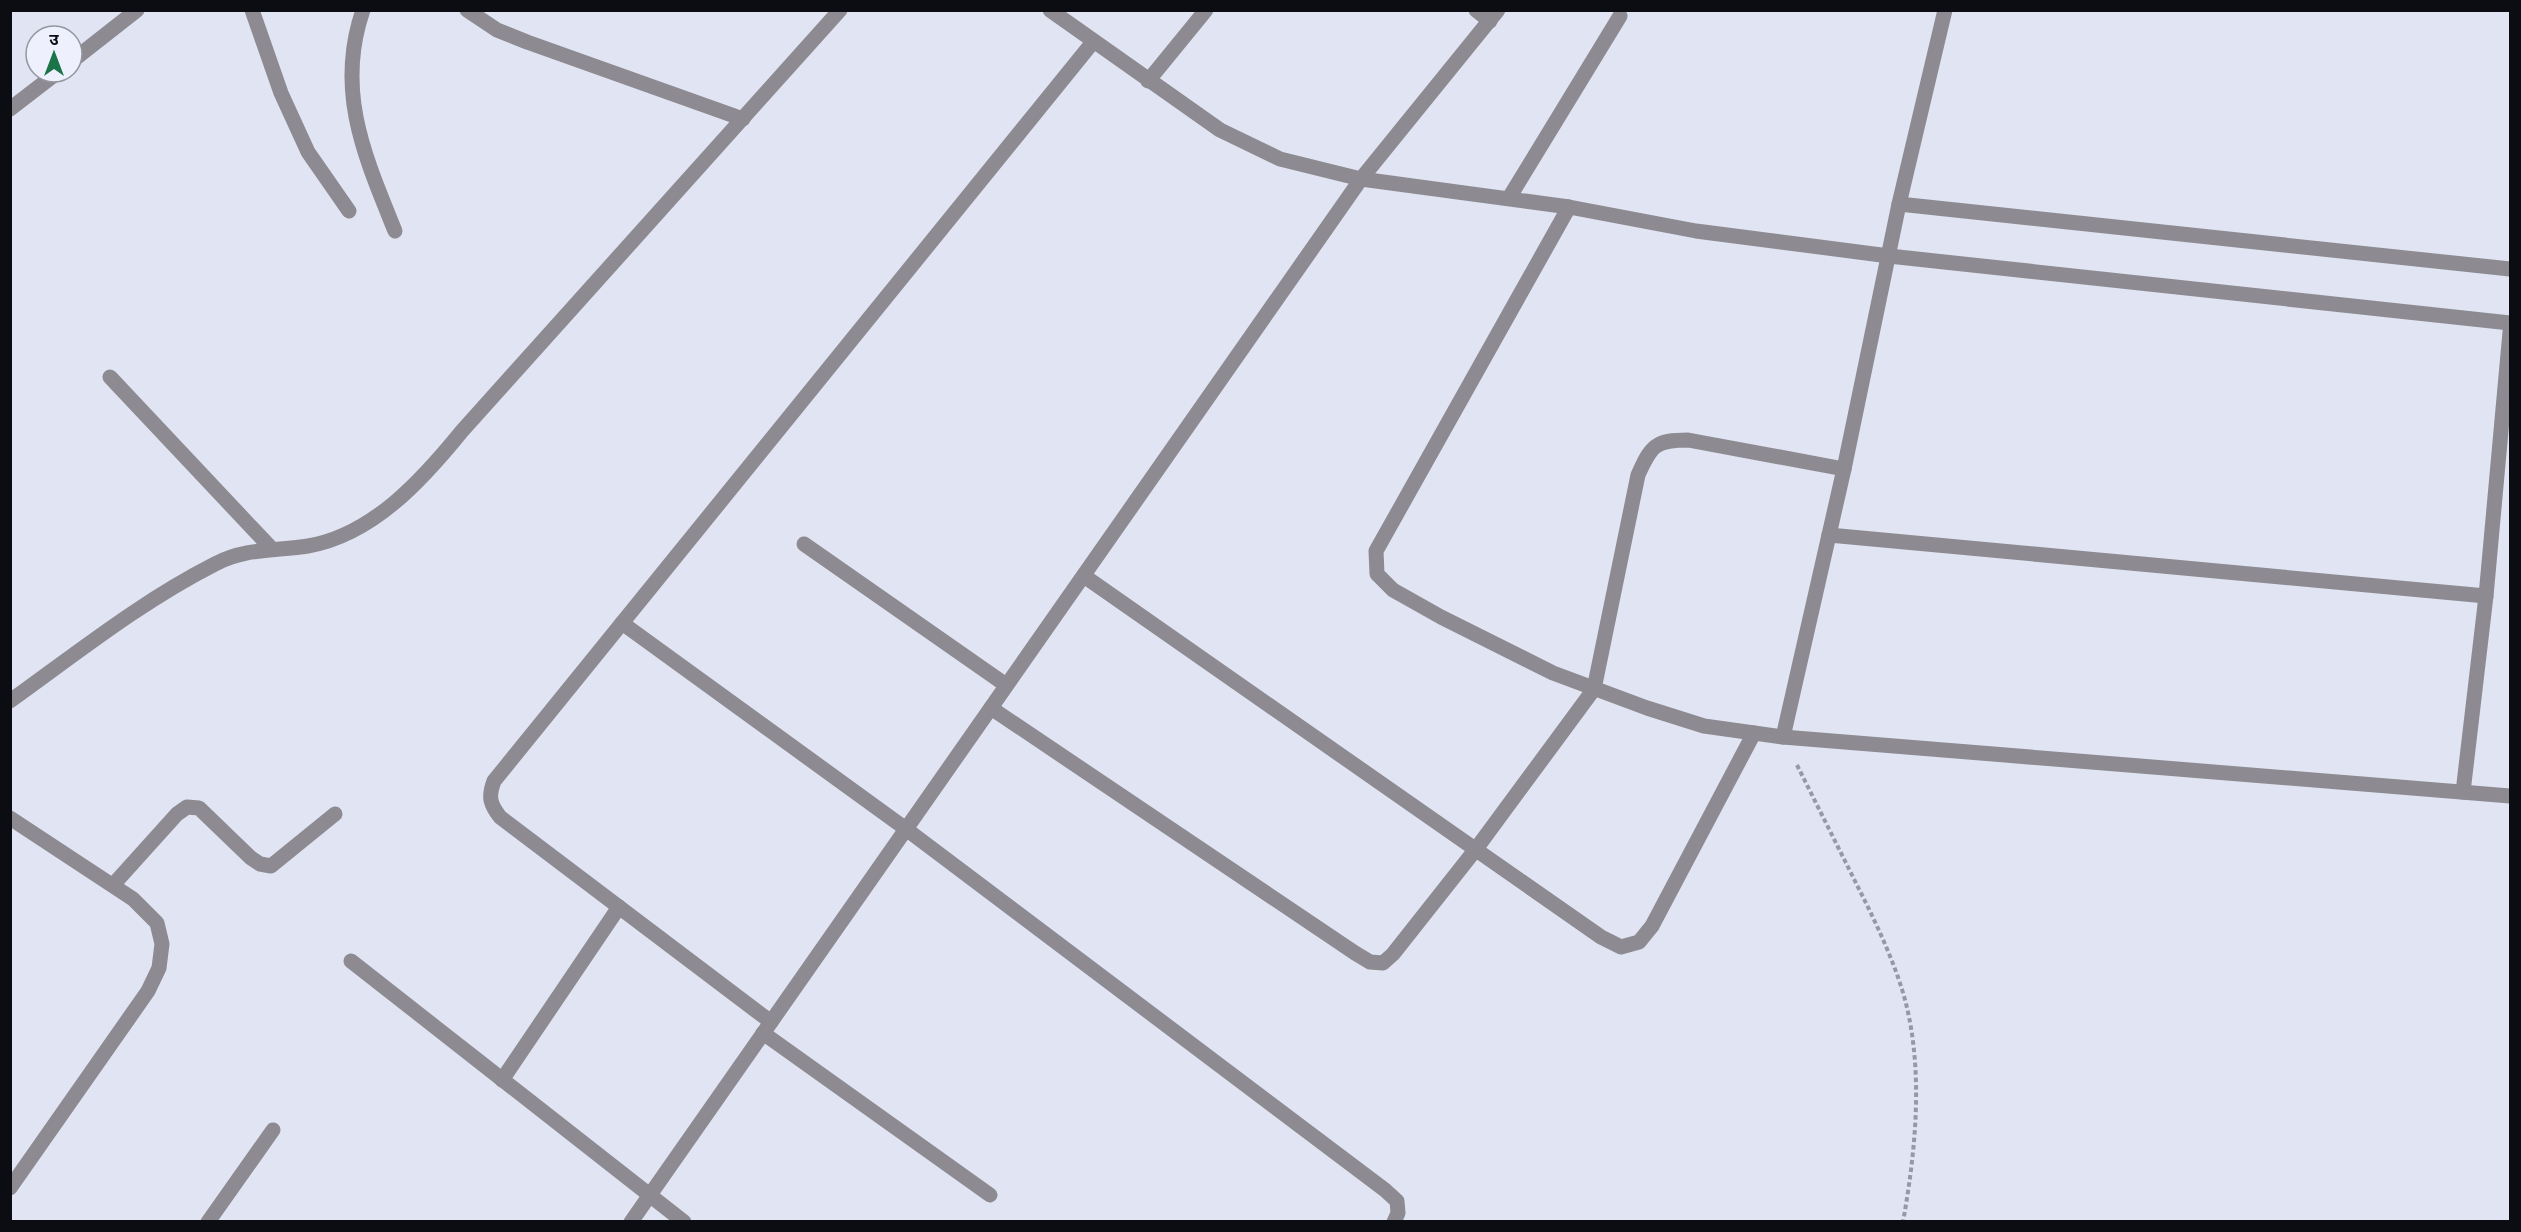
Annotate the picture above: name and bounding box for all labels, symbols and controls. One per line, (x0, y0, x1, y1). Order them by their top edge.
north arrow (24, 24, 84, 84)
text: उ (49, 29, 59, 50)

